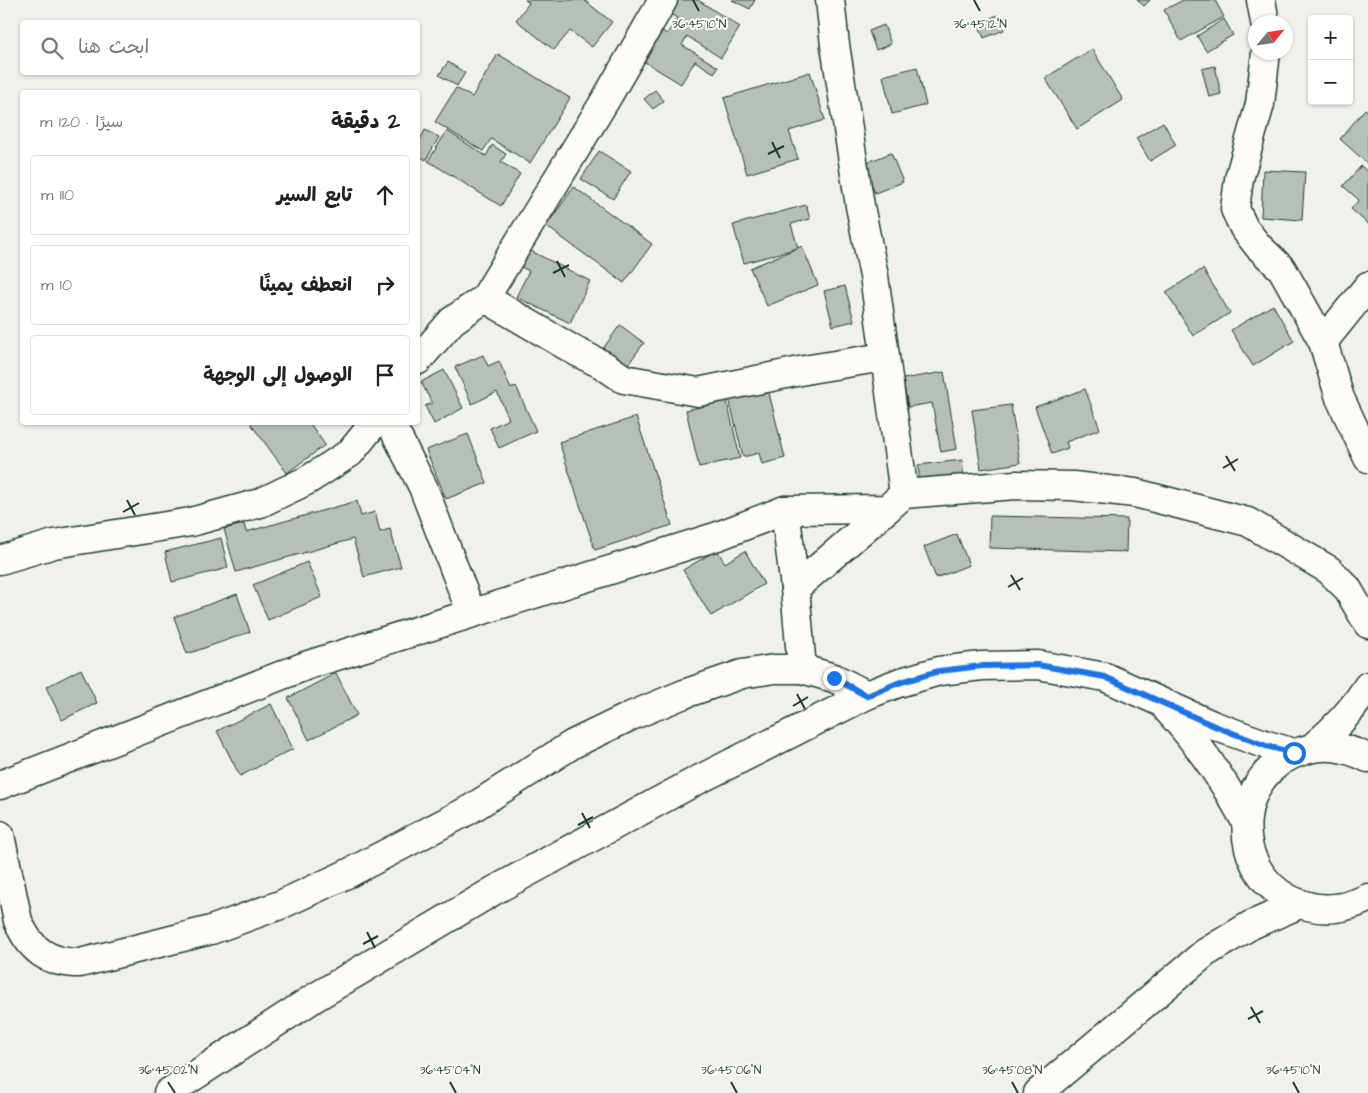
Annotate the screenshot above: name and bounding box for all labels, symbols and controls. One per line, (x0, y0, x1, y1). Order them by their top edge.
north arrow (1248, 15, 1293, 60)
map controls (1308, 15, 1353, 105)
button: + (1308, 15, 1353, 60)
text: 36°45'10"N (672, 16, 727, 33)
text: 36°45'12"N (953, 16, 1007, 33)
search box (20, 20, 420, 75)
icon: search (38, 34, 66, 62)
text: ابحث هنا (78, 34, 149, 61)
button: − (1308, 60, 1353, 105)
text: 2 دقيقة (331, 107, 400, 136)
text: سيرًا · 120 m (40, 111, 123, 133)
icon: ahead (371, 181, 399, 209)
text: تابع السير (277, 182, 352, 209)
text: 110 m (41, 184, 74, 206)
icon: right (371, 271, 399, 299)
text: انعطف يمينًا (260, 272, 352, 299)
text: 10 m (41, 274, 72, 296)
icon: arrive (371, 361, 399, 389)
text: الوصول إلى الوجهة (203, 362, 352, 389)
route end (823, 667, 846, 690)
route start (1283, 742, 1306, 765)
text: 36°45'02"N (138, 1062, 198, 1079)
text: 36°45'04"N (420, 1062, 481, 1079)
text: 36°45'06"N (701, 1062, 762, 1079)
text: 36°45'08"N (982, 1062, 1043, 1079)
text: 36°45'10"N (1266, 1062, 1321, 1079)

